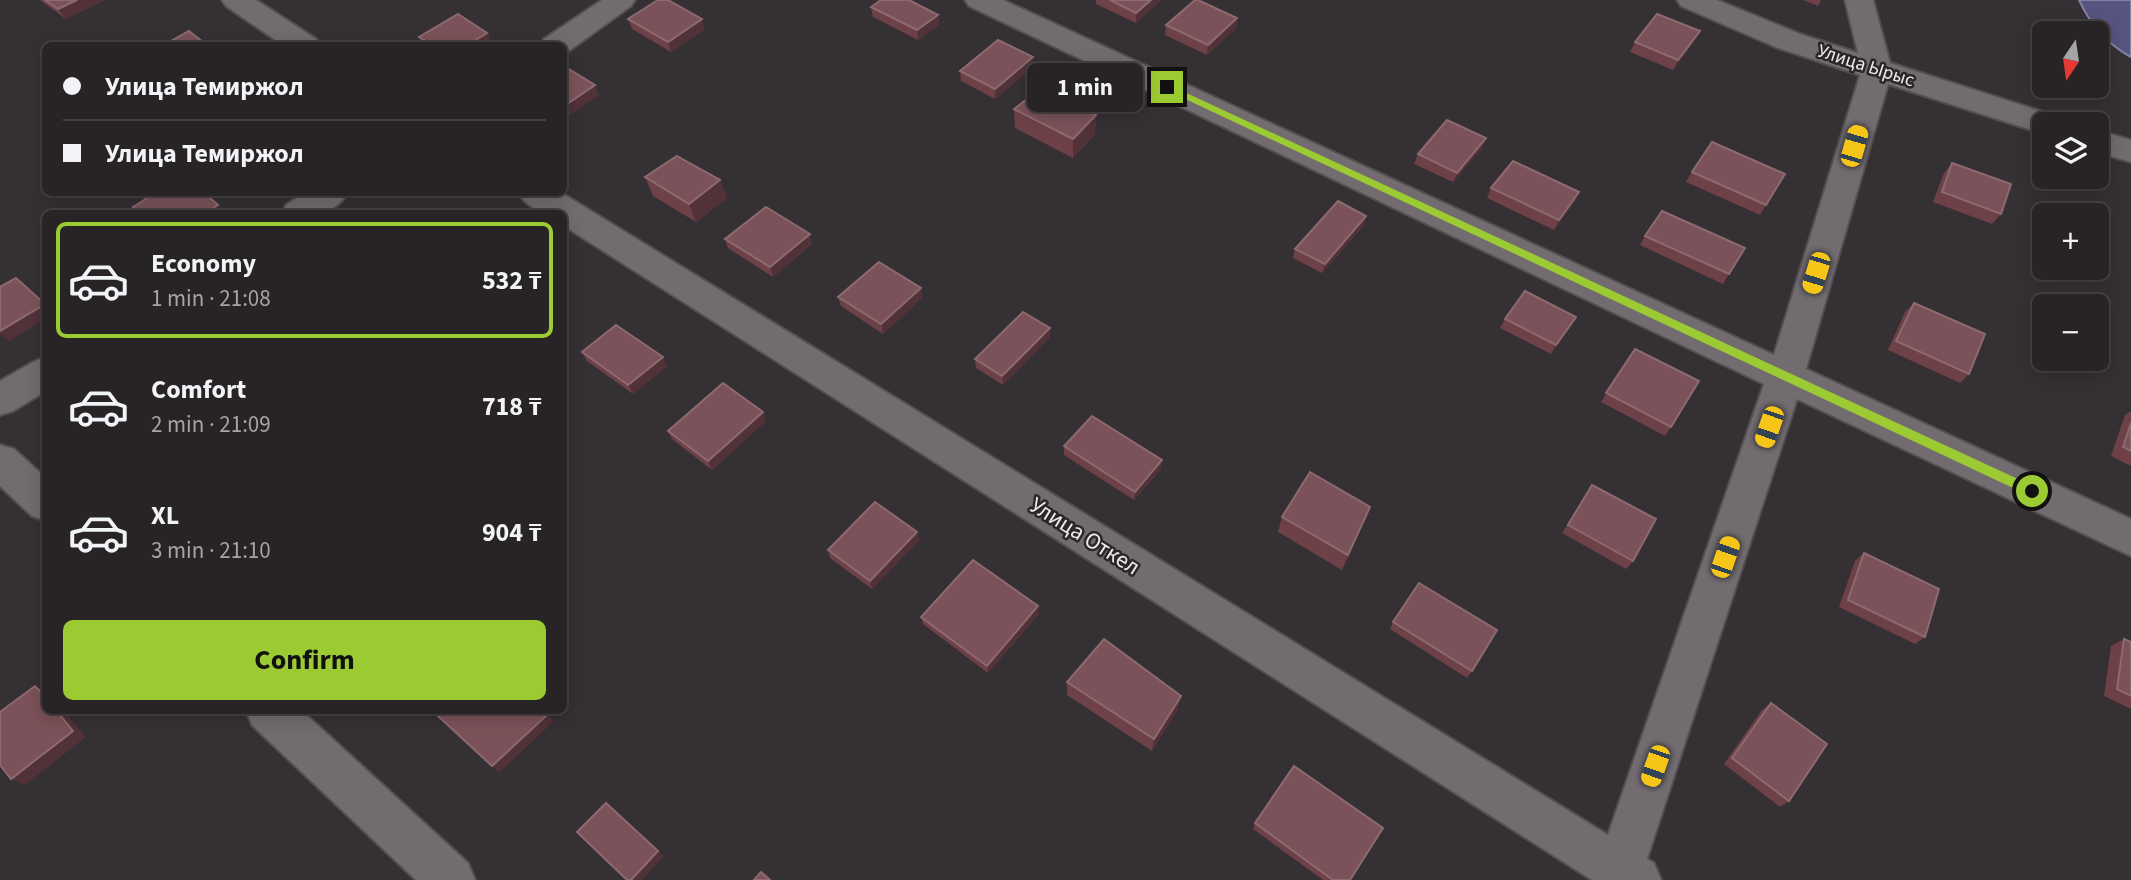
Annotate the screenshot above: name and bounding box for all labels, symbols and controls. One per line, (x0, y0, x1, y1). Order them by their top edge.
north arrow (2032, 21, 2109, 98)
map controls (2032, 21, 2109, 371)
street label: Улица Ырыс (1814, 38, 1918, 94)
callout: 1 min (1027, 62, 1142, 112)
text: Улица Темиржол (105, 68, 304, 105)
text: 1 min (1057, 71, 1113, 104)
route end (1151, 71, 1183, 103)
button: layers (2032, 112, 2109, 189)
car (1839, 123, 1870, 169)
text: Улица Темиржол (105, 135, 304, 172)
button: + (2032, 203, 2109, 280)
text: Economy (151, 245, 256, 282)
icon: car (67, 249, 130, 312)
car (1800, 250, 1833, 296)
text: 532 ₸ (482, 262, 542, 299)
text: 1 min · 21:08 (151, 282, 271, 315)
button: − (2032, 294, 2109, 371)
text: Comfort (151, 371, 246, 408)
icon: car (67, 375, 130, 438)
text: 718 ₸ (482, 388, 542, 425)
car (1753, 404, 1786, 450)
text: 2 min · 21:09 (151, 408, 271, 441)
route start (2016, 475, 2048, 507)
street label: Улица Откел (1023, 489, 1147, 583)
text: XL (151, 497, 179, 534)
icon: car (67, 501, 130, 564)
text: 904 ₸ (482, 514, 542, 551)
text: 3 min · 21:10 (151, 534, 271, 567)
car (1709, 534, 1742, 580)
button: Confirm (63, 620, 546, 700)
car (1639, 743, 1672, 789)

